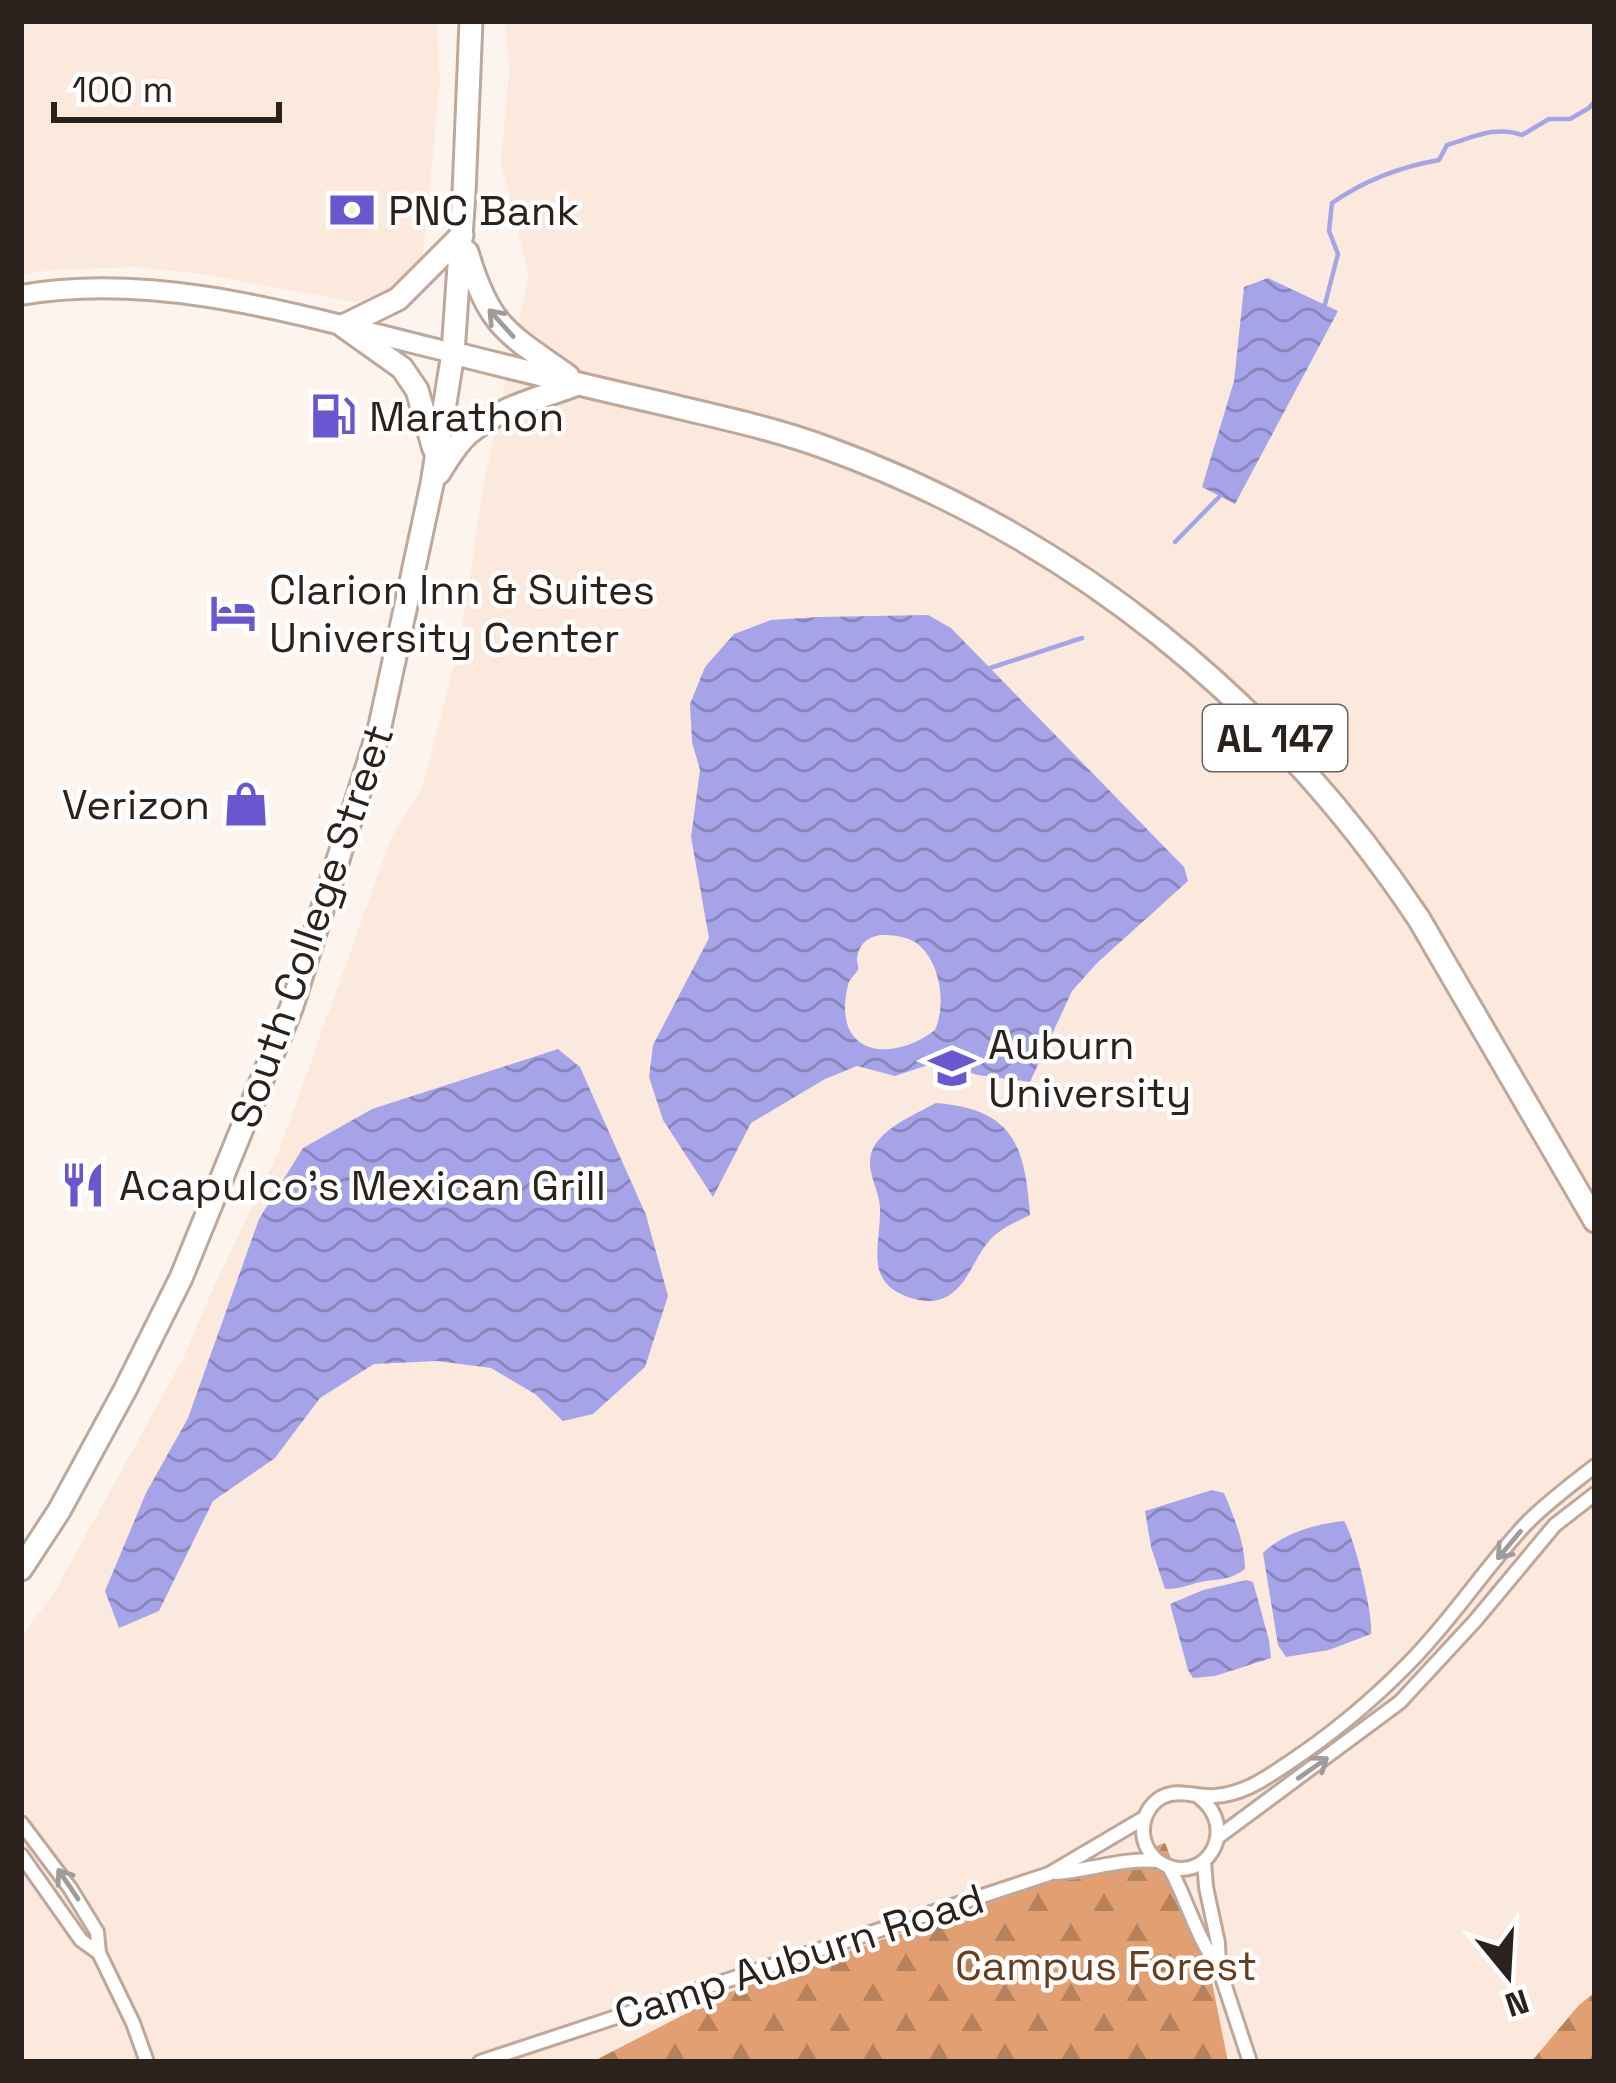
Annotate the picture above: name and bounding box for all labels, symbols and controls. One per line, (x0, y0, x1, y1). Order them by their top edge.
scale bar (54, 48, 279, 122)
text: 100 m (72, 67, 173, 113)
place label: PNC Bank (388, 184, 579, 237)
bank icon: PNC Bank (327, 185, 377, 235)
one-way arrow (488, 309, 515, 339)
place label: Marathon (369, 390, 564, 443)
fuel station icon: Marathon (308, 391, 358, 441)
place label: Clarion Inn & Suites University Center (269, 563, 655, 664)
hotel icon: Clarion Inn & Suites University Center (208, 588, 258, 638)
road number: AL 147 (1203, 705, 1347, 771)
street label: South College Street (218, 718, 405, 1135)
place label: Verizon (62, 778, 210, 831)
shop icon: Verizon (221, 779, 271, 829)
place label: Auburn University (988, 1018, 1192, 1119)
school or university icon: Auburn University (927, 1043, 977, 1093)
place label: Acapulco's Mexican Grill (119, 1159, 606, 1212)
restaurant icon: Acapulco's Mexican Grill (58, 1160, 108, 1210)
one-way arrow (1495, 1529, 1523, 1560)
one-way arrow (1296, 1756, 1329, 1781)
one-way arrow (55, 1868, 80, 1902)
street label: Camp Auburn Road (608, 1872, 990, 2041)
north arrow (1448, 1915, 1568, 2035)
park label: Campus Forest (955, 1939, 1257, 1992)
text: N (1500, 1979, 1534, 2026)

